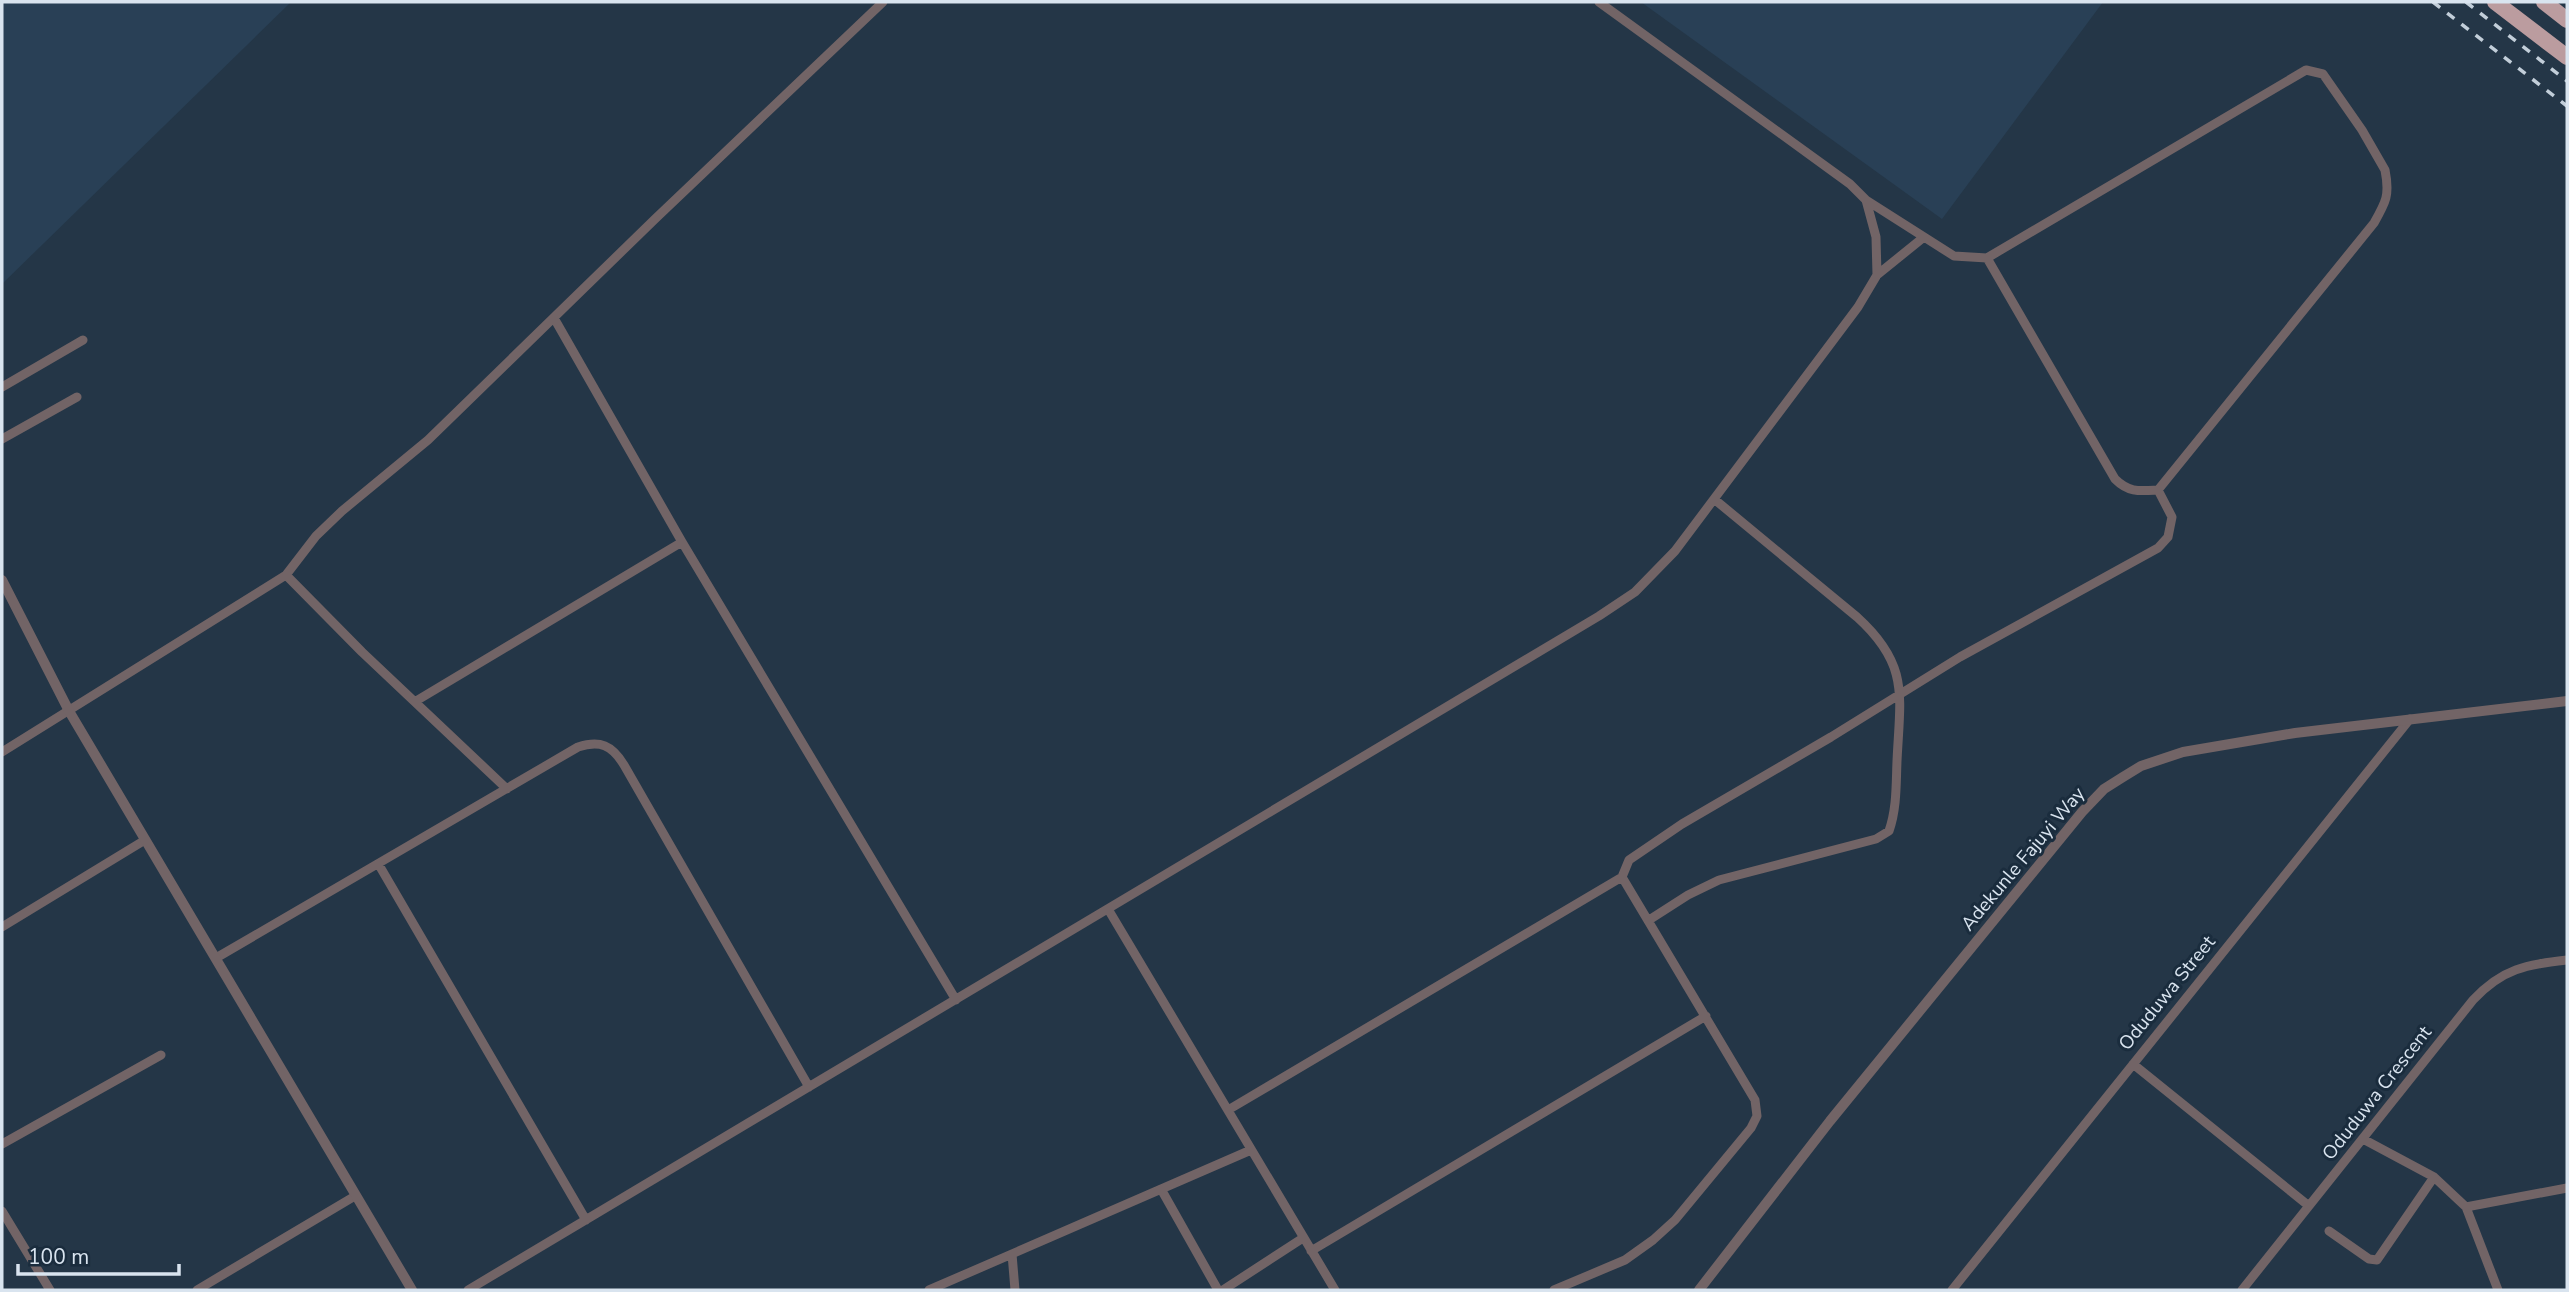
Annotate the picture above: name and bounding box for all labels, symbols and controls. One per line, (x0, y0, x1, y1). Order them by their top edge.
street label: Adekunle Fajuyi Way (1955, 781, 2091, 936)
street label: Oduduwa Street (2113, 930, 2222, 1056)
street label: Oduduwa Crescent (2316, 1020, 2438, 1165)
scale bar (18, 1232, 178, 1276)
text: 100 m (28, 1243, 89, 1271)

